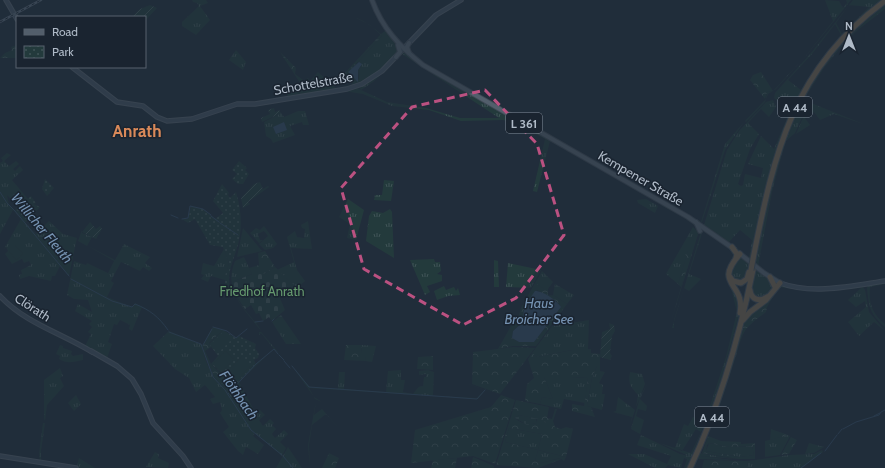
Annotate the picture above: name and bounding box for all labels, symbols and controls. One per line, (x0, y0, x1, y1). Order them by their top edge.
legend (16, 16, 146, 68)
north arrow (829, 16, 869, 56)
text: N (845, 19, 853, 33)
text: Road (52, 24, 78, 39)
text: Park (52, 44, 74, 59)
street label: Schottelstraße (272, 68, 354, 98)
road number: A 44 (778, 97, 812, 117)
road number: L 361 (506, 113, 542, 133)
district label: Anrath (112, 121, 162, 141)
street label: Kempener Straße (595, 147, 687, 209)
water label: Willicher Fleuth (7, 189, 77, 267)
park label: Friedhof Anrath (219, 283, 305, 299)
street label: Clörath (12, 289, 54, 325)
water label: Haus Broicher See (504, 294, 574, 328)
water label: Flöthbach (216, 367, 262, 423)
road number: A 44 (695, 407, 729, 427)

